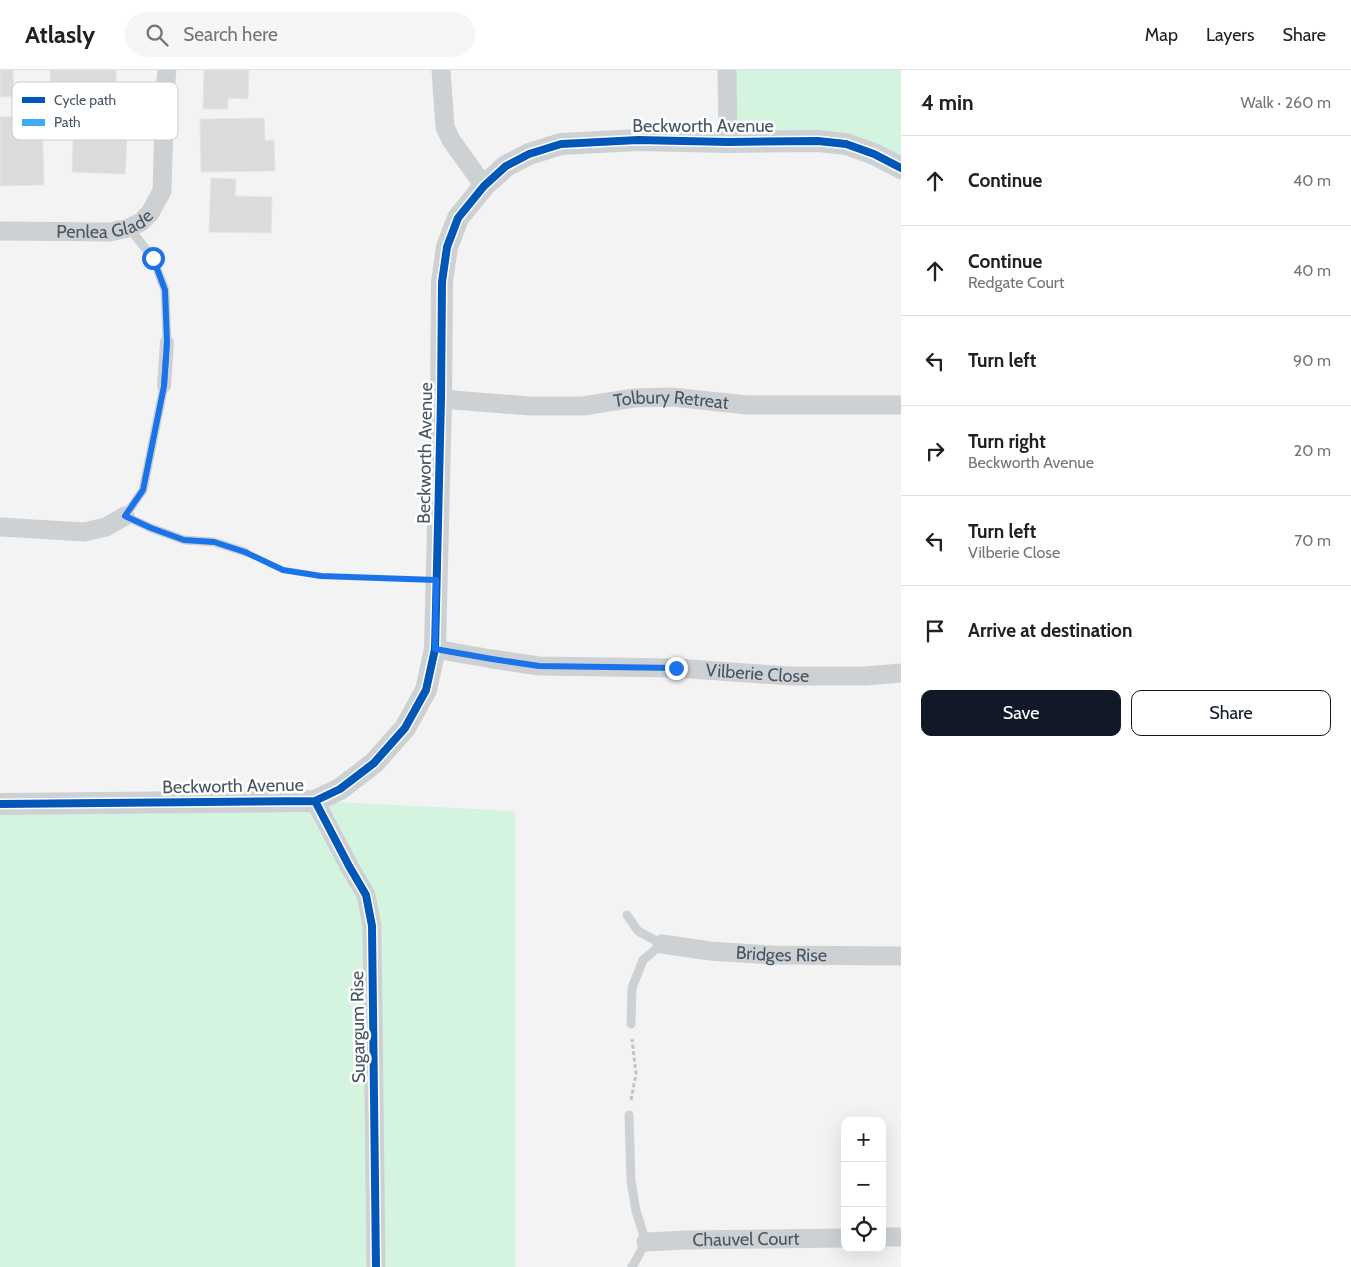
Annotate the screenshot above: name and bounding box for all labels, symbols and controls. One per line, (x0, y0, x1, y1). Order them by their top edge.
search box (125, 12, 475, 57)
text: Atlasly (25, 20, 95, 49)
icon: search (143, 21, 171, 49)
text: Search here (183, 23, 278, 46)
text: Map (1145, 24, 1178, 46)
text: Layers (1206, 24, 1255, 46)
text: Share (1283, 24, 1326, 46)
legend (12, 82, 178, 140)
text: 4 min (921, 90, 974, 115)
text: Cycle path (54, 91, 116, 109)
text: Walk · 260 m (1241, 93, 1331, 112)
text: Path (54, 113, 81, 131)
street label: Beckworth Avenue (632, 115, 774, 137)
icon: ahead (921, 167, 949, 195)
text: Continue (968, 169, 1042, 192)
text: 40 m (1293, 171, 1331, 190)
street label: Penlea Glade (56, 205, 158, 243)
route start (142, 247, 165, 270)
text: Continue (968, 250, 1042, 273)
icon: ahead (921, 257, 949, 285)
text: 40 m (1293, 261, 1331, 280)
text: Redgate Court (968, 273, 1064, 292)
icon: left (921, 347, 949, 375)
text: Turn left (968, 349, 1036, 372)
text: 90 m (1293, 351, 1331, 370)
street label: Beckworth Avenue (413, 382, 437, 524)
street label: Tolbury Retreat (612, 386, 730, 414)
text: Turn right (968, 430, 1046, 453)
icon: right (921, 437, 949, 465)
text: 20 m (1294, 441, 1331, 460)
text: Beckworth Avenue (968, 453, 1094, 472)
text: Turn left (968, 520, 1036, 543)
icon: left (921, 527, 949, 555)
text: 70 m (1294, 531, 1331, 550)
text: Vilberie Close (968, 543, 1060, 562)
icon: arrive (921, 617, 949, 645)
text: Arrive at destination (968, 619, 1132, 642)
route end (665, 657, 688, 680)
street label: Vilberie Close (705, 659, 809, 687)
button: Save (921, 690, 1121, 736)
button: Share (1131, 690, 1331, 736)
street label: Beckworth Avenue (162, 774, 304, 798)
street label: Bridges Rise (735, 942, 827, 966)
street label: Sugargum Rise (346, 971, 370, 1083)
map controls (841, 1117, 886, 1252)
button: + (841, 1117, 886, 1162)
button: − (841, 1162, 886, 1207)
button: locate (841, 1207, 886, 1252)
street label: Chauvel Court (692, 1228, 800, 1251)

